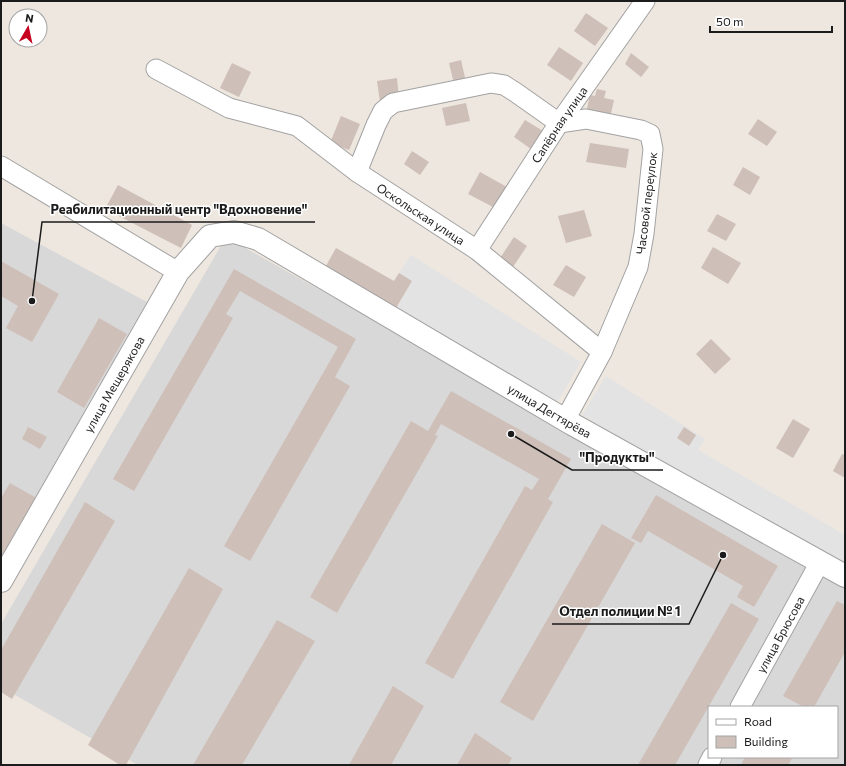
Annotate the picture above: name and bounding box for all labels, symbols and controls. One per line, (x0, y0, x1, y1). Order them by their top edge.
north arrow (8, 8, 48, 48)
scale bar (710, 8, 832, 34)
text: N (25, 11, 35, 25)
text: 50 m (716, 14, 744, 28)
street label: Сапёрная улица (528, 83, 590, 165)
street label: Часовой переулок (633, 151, 659, 255)
street label: Оскольская улица (374, 180, 468, 247)
callout: Реабилитационный центр "Вдохновение" (42, 197, 315, 222)
text: Реабилитационный центр "Вдохновение" (51, 201, 308, 217)
street label: улица Мещерякова (81, 333, 147, 435)
street label: улица Дегтярёва (505, 381, 594, 440)
callout: "Продукты" (572, 445, 663, 470)
text: "Продукты" (579, 449, 655, 465)
street label: улица Брюсова (753, 594, 807, 675)
callout: Отдел полиции № 1 (552, 599, 689, 624)
text: Отдел полиции № 1 (559, 603, 681, 619)
legend (708, 706, 838, 758)
text: Road (744, 714, 772, 728)
text: Building (744, 734, 788, 748)

